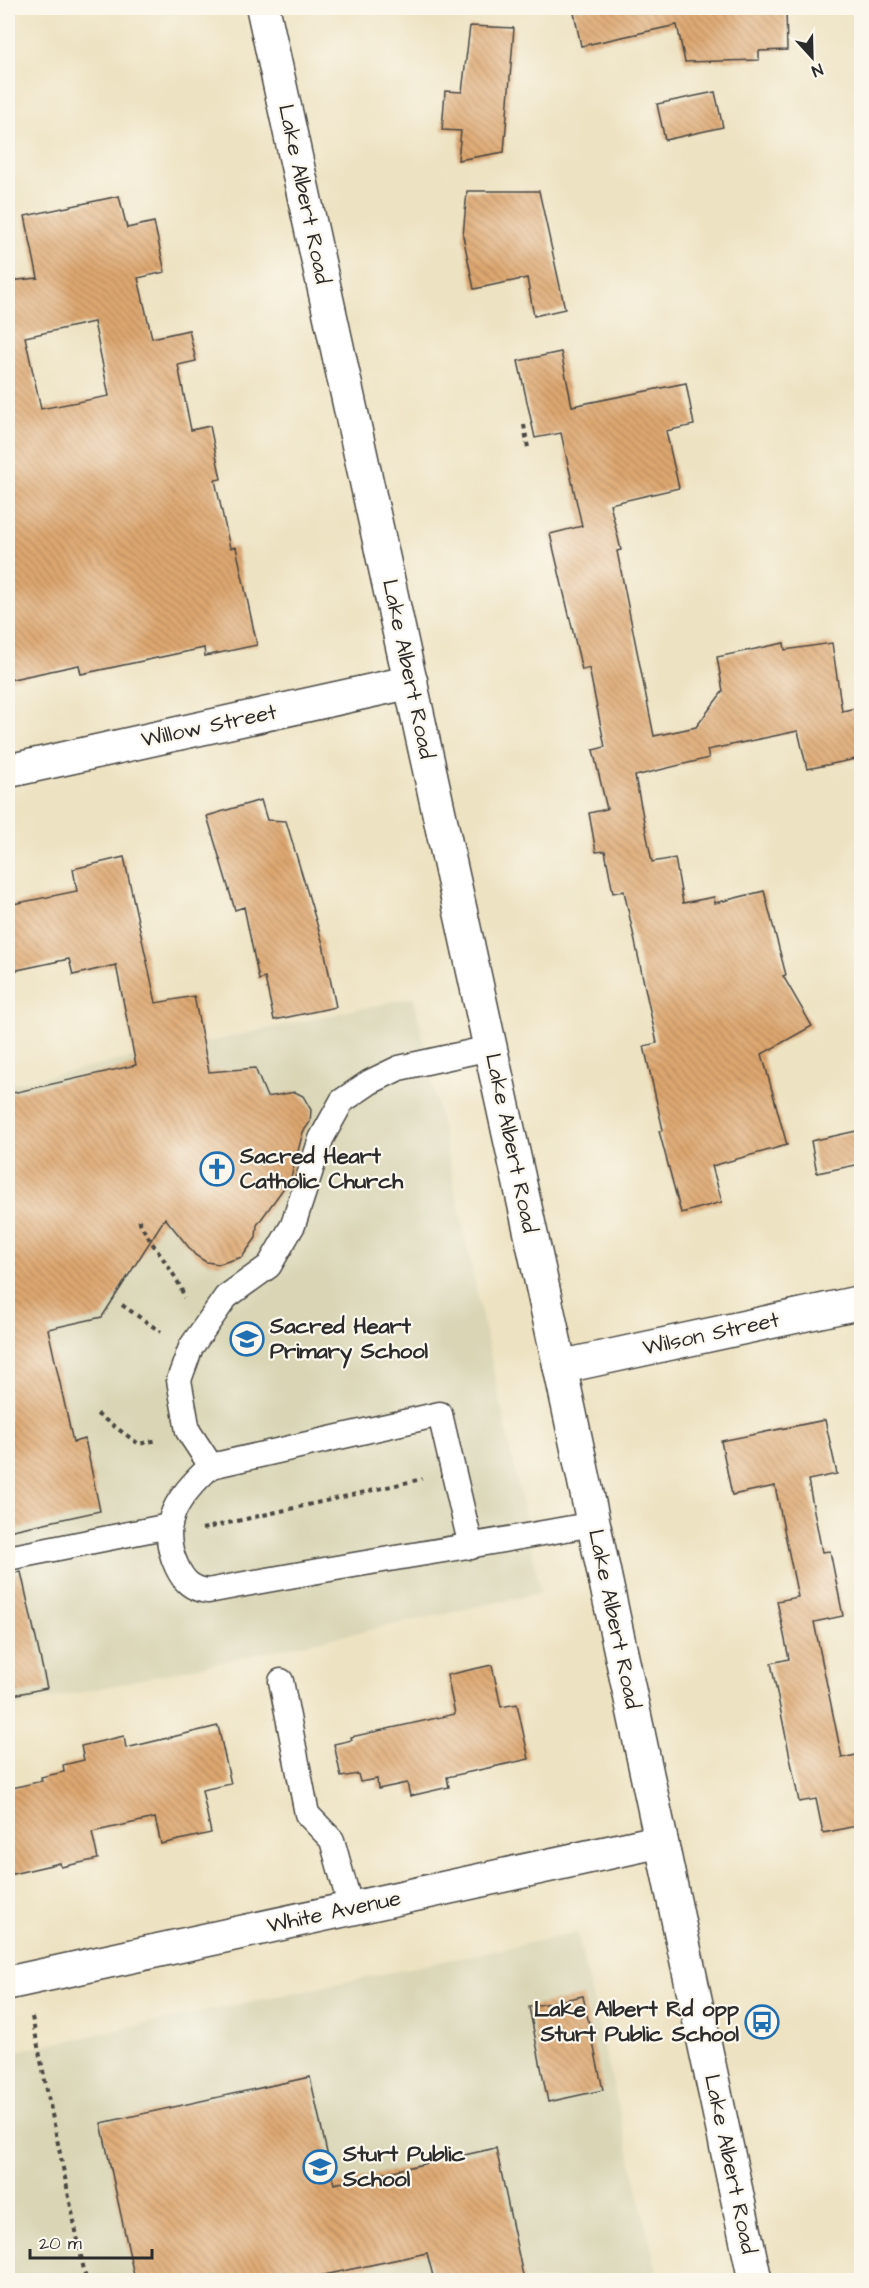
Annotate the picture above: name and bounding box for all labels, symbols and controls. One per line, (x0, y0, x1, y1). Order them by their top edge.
north arrow (782, 27, 842, 87)
text: N (808, 58, 826, 82)
street label: Lake Albert Road (270, 101, 338, 287)
street label: Lake Albert Road (374, 576, 442, 762)
street label: Willow Street (138, 696, 280, 755)
street label: Lake Albert Road (477, 1050, 545, 1236)
place label: Sacred Heart Catholic Church (239, 1141, 404, 1197)
church icon: Sacred Heart Catholic Church (199, 1151, 235, 1187)
street label: Wilson Street (640, 1304, 782, 1364)
place label: Sacred Heart Primary School (269, 1311, 429, 1369)
school or university icon: Sacred Heart Primary School (229, 1321, 265, 1357)
street label: Lake Albert Road (580, 1526, 648, 1712)
street label: White Avenue (264, 1883, 404, 1941)
place label: Lake Albert Rd opp Sturt Public School (534, 1994, 740, 2050)
bus stop icon: Lake Albert Rd opp Sturt Public School (744, 2004, 780, 2040)
street label: Lake Albert Road (696, 2071, 764, 2257)
place label: Sturt Public School (342, 2139, 465, 2195)
school or university icon: Sturt Public School (302, 2149, 338, 2185)
scale bar (30, 2222, 152, 2260)
text: 20 m (39, 2231, 82, 2256)

